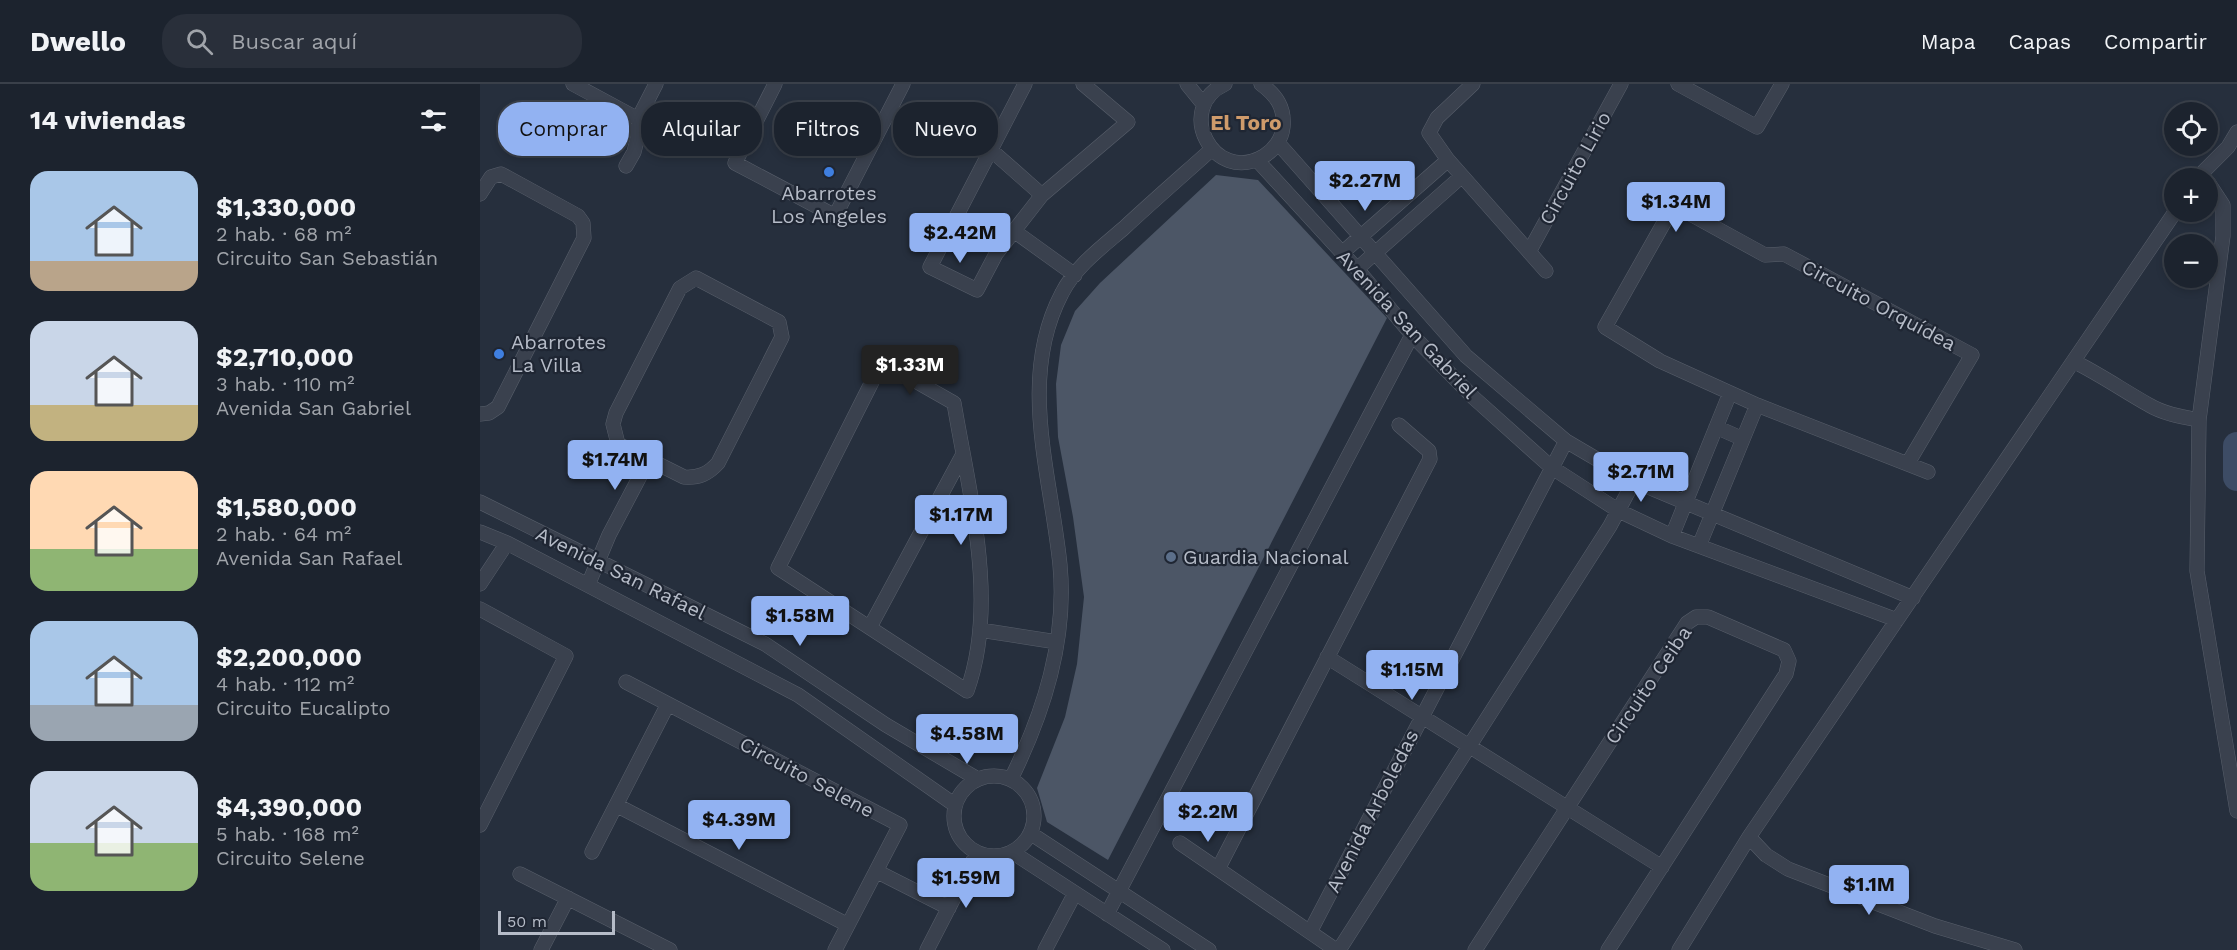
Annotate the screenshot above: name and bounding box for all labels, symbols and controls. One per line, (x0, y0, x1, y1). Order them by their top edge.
search box (162, 14, 582, 68)
text: Dwello (30, 25, 126, 58)
icon: search (183, 25, 216, 58)
text: Buscar aquí (231, 29, 357, 54)
text: Mapa (1921, 29, 1976, 54)
text: Capas (2009, 29, 2071, 54)
text: Compartir (2104, 29, 2207, 54)
chip: Comprar (498, 102, 629, 156)
chip: Alquilar (641, 102, 762, 156)
chip: Filtros (774, 102, 881, 156)
chip: Nuevo (893, 102, 998, 156)
map controls (2164, 102, 2218, 288)
button: locate (2164, 102, 2218, 156)
icon: filters (417, 104, 450, 137)
text: 14 viviendas (30, 105, 186, 135)
street label: Circuito Lirio (1534, 107, 1616, 229)
district label: El Toro (1210, 110, 1282, 135)
pin: $2.27M (1316, 161, 1414, 212)
marker: Abarrotes Los Angeles (822, 165, 836, 179)
text: $2.27M (1329, 168, 1401, 192)
button: + (2164, 168, 2218, 222)
place label: Abarrotes Los Angeles (771, 181, 887, 228)
pin: $1.34M (1627, 182, 1725, 233)
text: $1.34M (1641, 189, 1711, 213)
text: $1,330,000 (216, 192, 356, 222)
icon: home (78, 195, 150, 267)
pin: $2.42M (911, 213, 1009, 264)
text: $2.42M (923, 220, 997, 244)
text: 2 hab. · 68 m² (216, 222, 351, 246)
button: − (2164, 234, 2218, 288)
street label: Avenida San Gabriel (1332, 244, 1482, 404)
text: Circuito San Sebastián (216, 246, 438, 270)
street label: Circuito Orquídea (1798, 254, 1960, 356)
place label: Abarrotes La Villa (511, 330, 606, 377)
text: $2,710,000 (216, 342, 354, 372)
icon: home (78, 345, 150, 417)
pin: $1.33M (861, 345, 959, 396)
marker: Abarrotes La Villa (492, 347, 506, 361)
text: $1.33M (875, 352, 945, 376)
text: 3 hab. · 110 m² (216, 372, 355, 396)
text: Avenida San Gabriel (216, 396, 411, 420)
pin: $1.74M (566, 440, 664, 491)
text: $1.74M (582, 447, 648, 471)
pin: $2.71M (1592, 452, 1690, 503)
text: $2.71M (1607, 459, 1675, 483)
text: $1,580,000 (216, 492, 357, 522)
icon: home (78, 495, 150, 567)
pin: $1.17M (912, 495, 1010, 546)
text: $1.17M (929, 502, 993, 526)
street label: Avenida San Rafael (532, 521, 710, 625)
text: 2 hab. · 64 m² (216, 522, 351, 546)
place label: Guardia Nacional (1183, 545, 1349, 569)
text: Avenida San Rafael (216, 546, 402, 570)
marker: Guardia Nacional (1164, 550, 1178, 564)
pin: $1.58M (751, 596, 849, 647)
text: $1.58M (765, 603, 835, 627)
street label: Circuito Ceiba (1600, 621, 1696, 749)
text: $2,200,000 (216, 642, 362, 672)
icon: home (78, 645, 150, 717)
pin: $1.15M (1363, 650, 1461, 701)
text: $1.15M (1380, 657, 1444, 681)
text: 4 hab. · 112 m² (216, 672, 354, 696)
text: Circuito Eucalipto (216, 696, 390, 720)
pin: $4.58M (918, 714, 1016, 765)
text: $4.58M (930, 721, 1004, 745)
street label: Avenida Arboledas (1321, 726, 1423, 896)
street label: Circuito Selene (736, 731, 878, 823)
text: $4,390,000 (216, 792, 362, 822)
pin: $2.2M (1166, 792, 1250, 843)
icon: home (78, 795, 150, 867)
text: $2.2M (1178, 799, 1238, 823)
pin: $4.39M (690, 800, 788, 851)
text: $4.39M (702, 807, 776, 831)
text: 5 hab. · 168 m² (216, 822, 359, 846)
text: Circuito Selene (216, 846, 365, 870)
pin: $1.59M (917, 858, 1015, 909)
text: $1.59M (931, 865, 1001, 889)
pin: $1.1M (1827, 865, 1911, 916)
text: $1.1M (1843, 872, 1895, 896)
scale bar (498, 908, 615, 936)
text: 50 m (507, 912, 547, 931)

